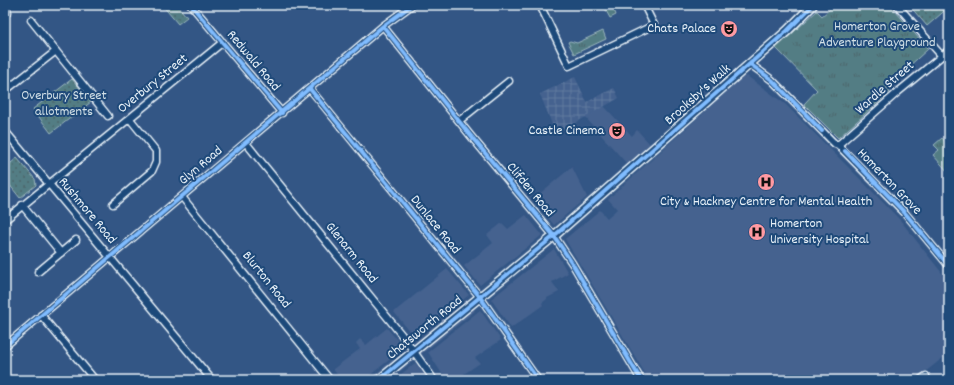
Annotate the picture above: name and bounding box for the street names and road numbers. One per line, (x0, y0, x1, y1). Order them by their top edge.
street label: Redwald Road (221, 26, 285, 96)
street label: Overbury Street (114, 49, 192, 119)
street label: Wardle Street (851, 56, 919, 120)
street label: Brooksby's Walk (660, 60, 736, 130)
street label: Glyn Road (175, 142, 227, 190)
street label: Homerton Grove (852, 144, 926, 220)
street label: Clifden Road (501, 158, 559, 222)
street label: Rushmore Road (53, 173, 121, 249)
street label: Dunlace Road (405, 191, 465, 259)
street label: Glenarm Road (320, 218, 382, 288)
street label: Blurton Road (237, 247, 295, 313)
street label: Chatsworth Road (383, 291, 467, 365)

